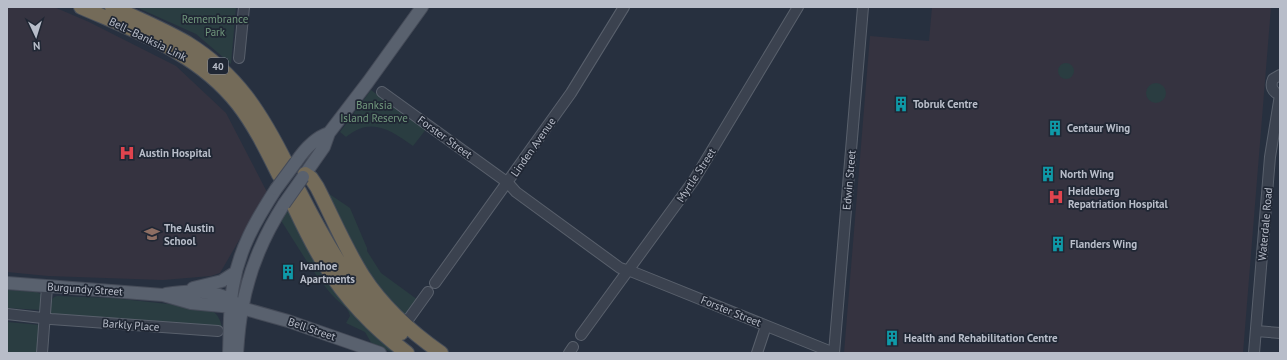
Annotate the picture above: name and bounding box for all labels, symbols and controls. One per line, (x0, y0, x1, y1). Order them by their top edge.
park label: Remembrance Park (182, 12, 249, 39)
street label: Bell–Banksia Link (107, 14, 190, 64)
north arrow (16, 16, 56, 56)
text: N (33, 39, 41, 53)
road number: 40 (208, 58, 228, 74)
building icon: Tobruk Centre (892, 95, 910, 113)
place label: Tobruk Centre (913, 97, 978, 111)
park label: Banksia Island Reserve (340, 98, 408, 125)
street label: Forster Street (415, 113, 475, 162)
street label: Linden Avenue (507, 114, 559, 179)
building icon: Centaur Wing (1046, 119, 1064, 137)
place label: Centaur Wing (1067, 121, 1130, 135)
hospital icon: Austin Hospital (118, 144, 136, 162)
street label: Myrtle Street (673, 145, 719, 205)
place label: Austin Hospital (139, 146, 212, 160)
street label: Edwin Street (839, 149, 859, 210)
building icon: North Wing (1039, 165, 1057, 183)
place label: North Wing (1060, 167, 1114, 181)
place label: Heidelberg Repatriation Hospital (1068, 184, 1169, 211)
street label: Waterdale Road (1255, 187, 1275, 261)
hospital icon: Heidelberg Repatriation Hospital (1047, 188, 1065, 206)
place label: The Austin School (164, 221, 214, 248)
school or university icon: The Austin School (143, 225, 161, 243)
building icon: Flanders Wing (1049, 235, 1067, 253)
place label: Flanders Wing (1070, 237, 1137, 251)
place label: Ivanhoe Apartments (300, 259, 355, 286)
building icon: Ivanhoe Apartments (279, 263, 297, 281)
street label: Burgundy Street (47, 279, 123, 299)
street label: Forster Street (699, 293, 764, 330)
street label: Bell Street (286, 314, 338, 344)
street label: Barkly Place (102, 316, 160, 334)
building icon: Health and Rehabilitation Centre (883, 329, 901, 347)
place label: Health and Rehabilitation Centre (904, 331, 1058, 345)

